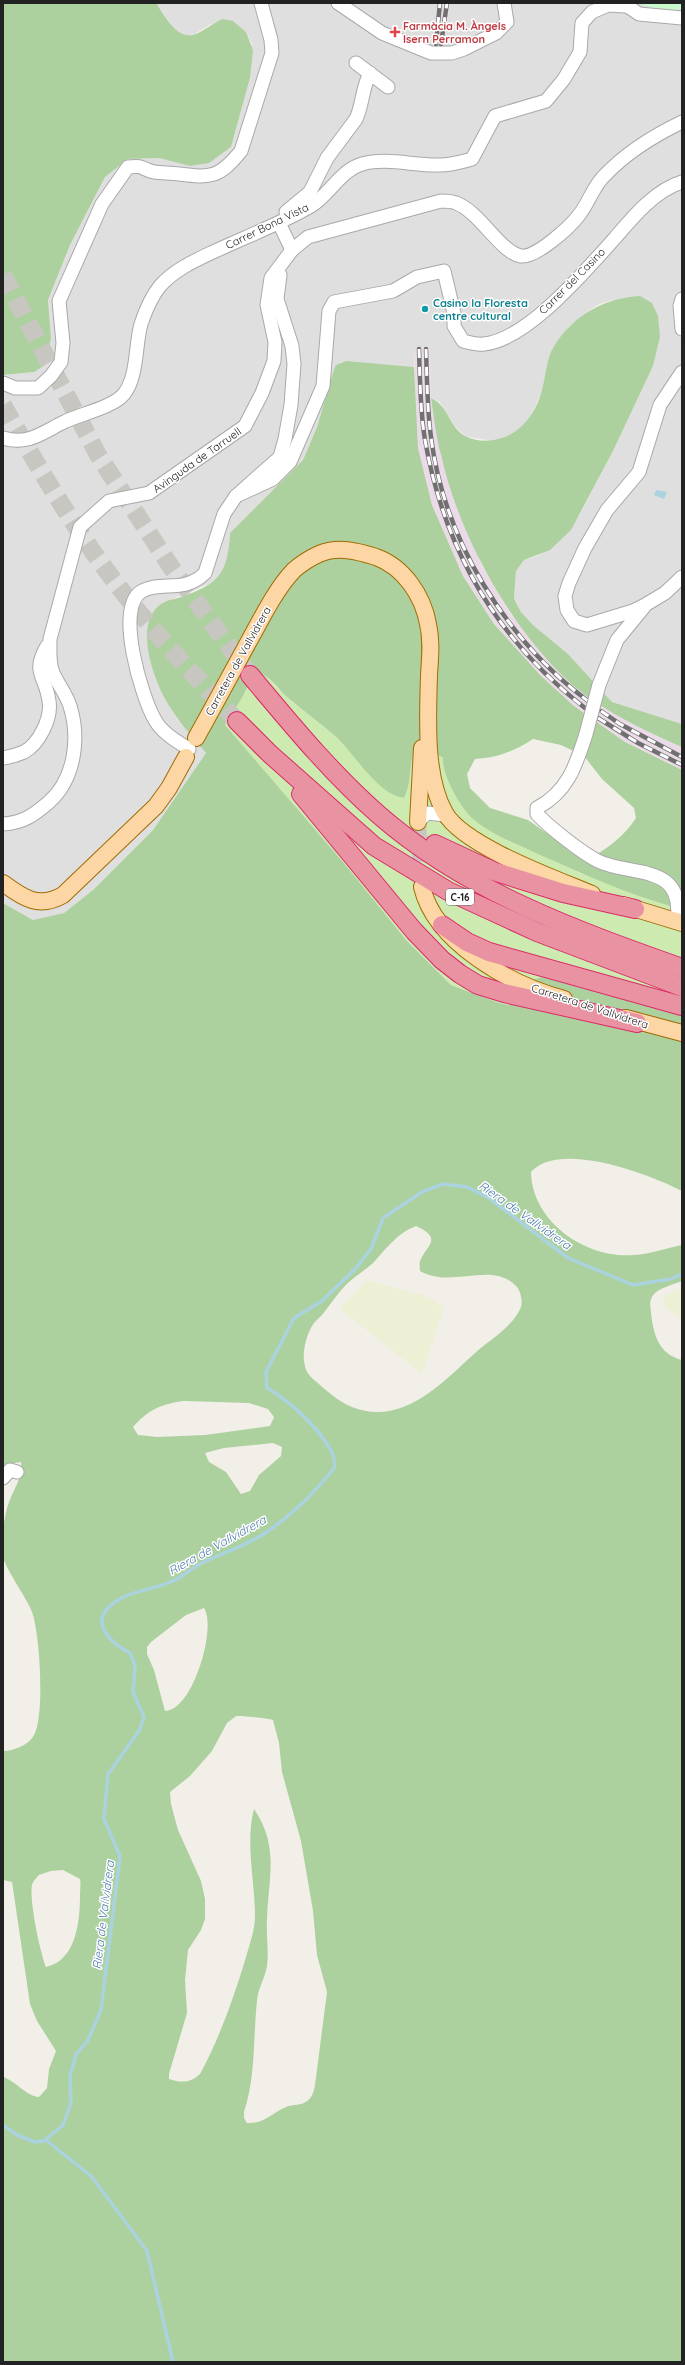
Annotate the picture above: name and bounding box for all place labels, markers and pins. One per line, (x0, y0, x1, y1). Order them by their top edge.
place label: Farmàcia M. Àngels Isern Perramon (403, 19, 506, 46)
marker: Farmàcia M. Àngels Isern Perramon (390, 27, 400, 37)
place label: Casino la Floresta centre cultural (433, 296, 528, 323)
marker: Casino la Floresta centre cultural (420, 304, 430, 314)

